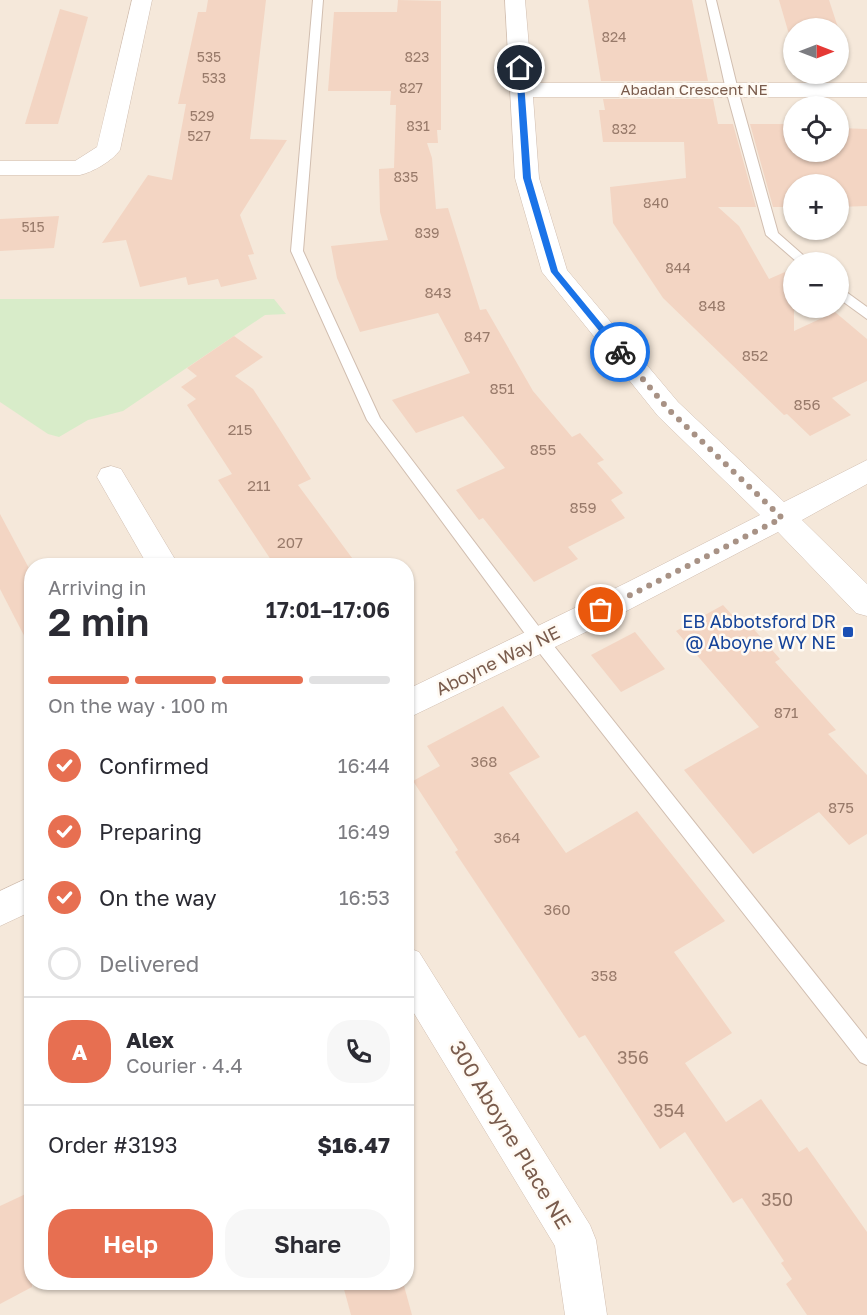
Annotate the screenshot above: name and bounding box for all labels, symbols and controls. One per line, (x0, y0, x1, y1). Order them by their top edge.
north arrow (783, 18, 849, 84)
map controls (783, 18, 849, 318)
house number: 824 (601, 28, 627, 45)
pin (494, 42, 545, 93)
house number: 535 (197, 48, 221, 65)
house number: 823 (405, 48, 429, 65)
icon: home (503, 51, 536, 84)
house number: 533 (202, 69, 226, 86)
house number: 827 (399, 79, 423, 96)
street label: Abadan Crescent NE (620, 80, 768, 98)
button: locate (783, 96, 849, 162)
house number: 529 (190, 107, 214, 124)
house number: 831 (406, 117, 430, 134)
house number: 832 (612, 120, 636, 137)
house number: 527 (187, 127, 211, 144)
house number: 835 (394, 168, 418, 185)
button: + (783, 174, 849, 240)
house number: 840 (643, 194, 669, 211)
house number: 515 (21, 218, 45, 235)
house number: 839 (414, 224, 440, 241)
button: − (783, 252, 849, 318)
house number: 844 (665, 259, 691, 276)
house number: 843 (424, 283, 452, 301)
house number: 848 (698, 296, 726, 314)
courier (590, 322, 650, 382)
house number: 847 (464, 327, 490, 345)
icon: bike (604, 336, 637, 369)
house number: 852 (742, 346, 768, 364)
house number: 851 (489, 379, 515, 397)
house number: 856 (794, 395, 820, 413)
house number: 215 (228, 420, 252, 438)
house number: 855 (530, 440, 556, 458)
house number: 211 (247, 476, 271, 494)
house number: 859 (570, 498, 596, 516)
house number: 207 (277, 533, 303, 551)
text: Arriving in (48, 575, 146, 599)
pin (575, 584, 626, 635)
icon: bag (584, 593, 617, 626)
text: 17:01–17:06 (266, 596, 390, 623)
text: 2 min (48, 598, 149, 645)
place label: EB Abbotsford DR @ Aboyne WY NE (682, 610, 836, 653)
street label: Aboyne Way NE (432, 621, 563, 700)
marker: EB Abbotsford DR @ Aboyne WY NE (841, 625, 855, 639)
text: On the way · 100 m (48, 693, 228, 717)
house number: 871 (774, 703, 798, 721)
icon: check (48, 749, 81, 782)
text: Confirmed (99, 752, 209, 779)
house number: 368 (470, 752, 498, 770)
text: 16:44 (338, 753, 390, 777)
house number: 875 (828, 798, 854, 816)
icon: check (48, 815, 81, 848)
text: Preparing (99, 818, 202, 845)
text: 16:49 (338, 819, 390, 843)
house number: 364 (493, 828, 521, 846)
icon: check (48, 881, 81, 914)
text: On the way (99, 884, 217, 911)
text: 16:53 (339, 885, 390, 909)
house number: 360 (543, 900, 571, 918)
text: Delivered (99, 950, 199, 977)
house number: 358 (591, 966, 617, 984)
button: phone (327, 1020, 390, 1083)
text: Alex (126, 1026, 174, 1053)
street label: 300 Aboyne Place NE (444, 1036, 577, 1233)
text: A (72, 1038, 87, 1065)
house number: 356 (617, 1046, 649, 1068)
text: Courier · 4.4 (126, 1053, 243, 1077)
house number: 354 (653, 1099, 685, 1121)
text: Order #3193 (48, 1131, 178, 1158)
text: $16.47 (317, 1131, 390, 1158)
house number: 350 (761, 1188, 793, 1210)
button: Help (48, 1209, 213, 1278)
button: Share (225, 1209, 390, 1278)

